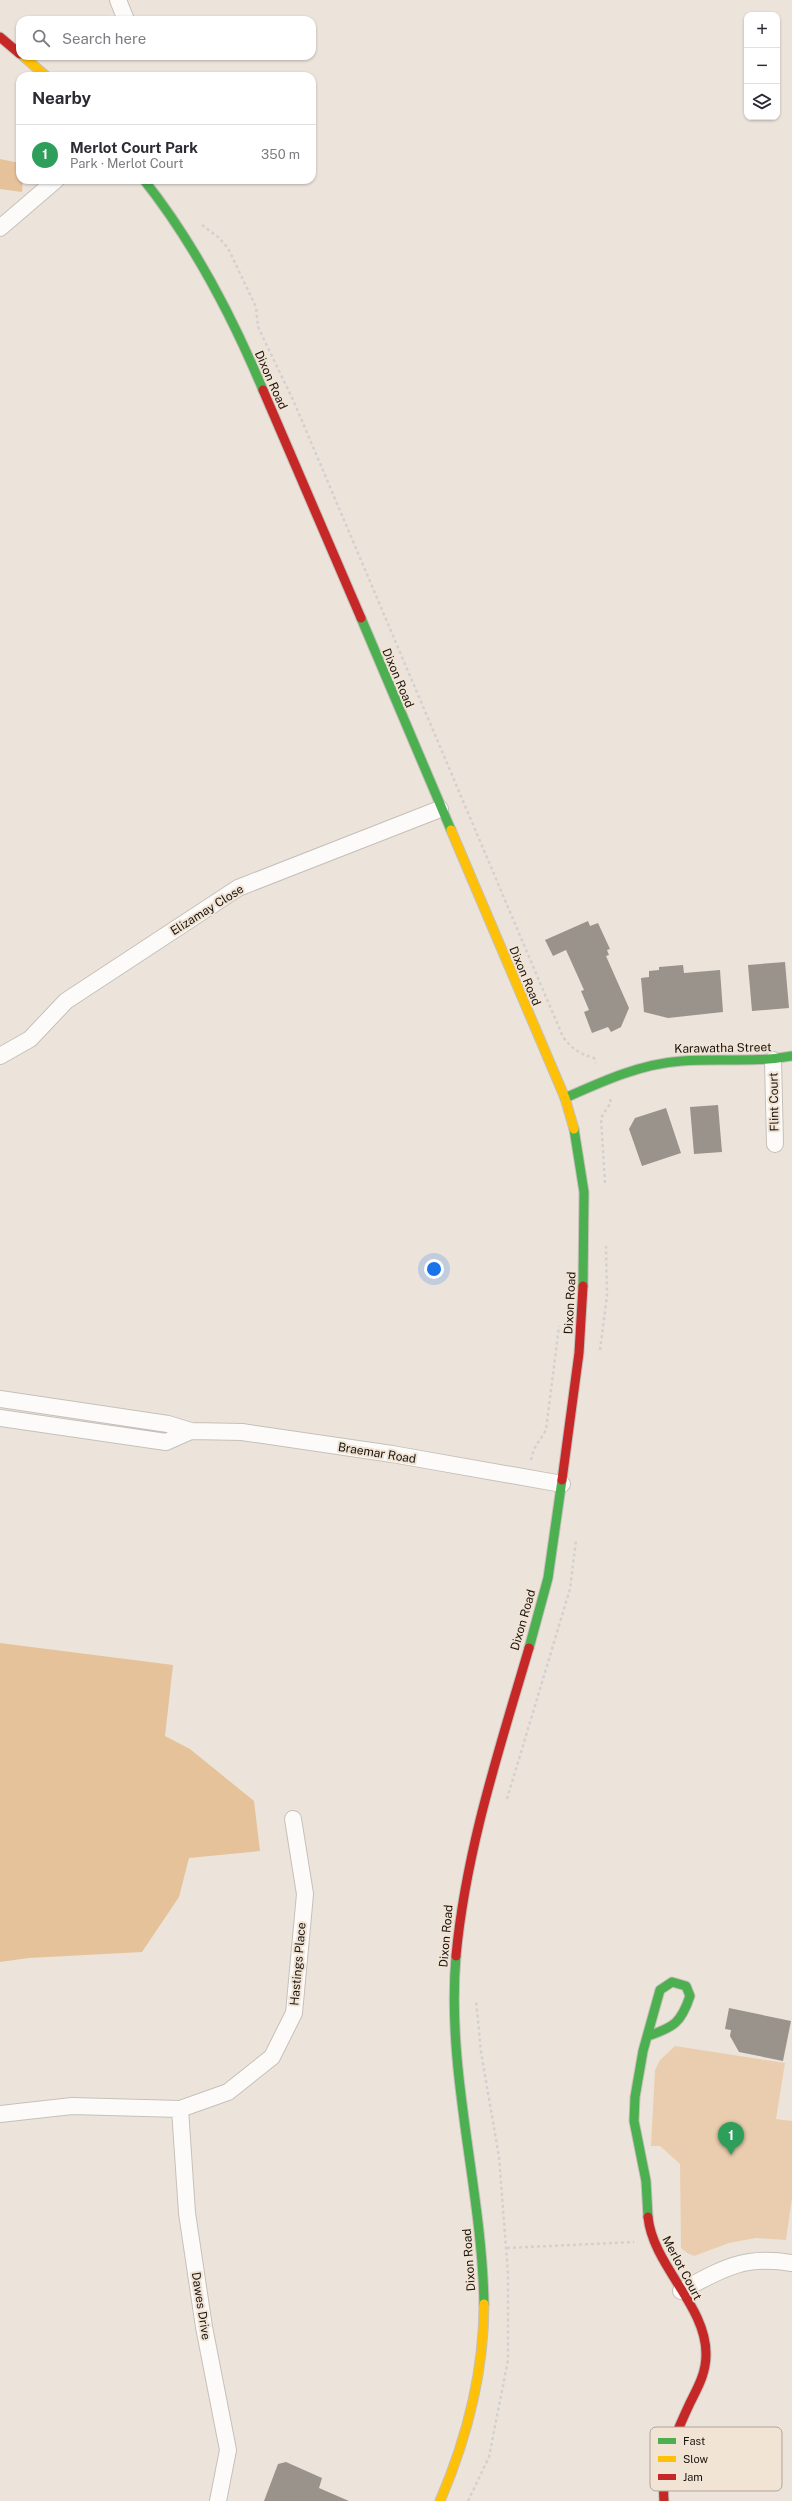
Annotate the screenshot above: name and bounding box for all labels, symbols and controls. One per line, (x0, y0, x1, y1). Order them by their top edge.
map controls (744, 12, 780, 120)
button: + (744, 12, 780, 48)
search box (16, 16, 316, 60)
icon: search (30, 27, 52, 49)
text: Search here (62, 30, 146, 47)
button: − (744, 48, 780, 84)
button: layers (744, 84, 780, 120)
text: Nearby (32, 88, 91, 108)
text: Merlot Court Park (70, 139, 198, 156)
text: 1 (42, 147, 48, 162)
text: 350 m (261, 147, 300, 162)
text: Park · Merlot Court (70, 156, 184, 171)
street label: Dixon Road (252, 348, 290, 412)
street label: Dixon Road (379, 646, 417, 710)
street label: Elizamay Close (168, 882, 246, 938)
street label: Dixon Road (506, 944, 544, 1008)
street label: Karawatha Street (674, 1040, 772, 1056)
street label: Flint Court (766, 1072, 782, 1132)
your location (424, 1259, 444, 1279)
street label: Dixon Road (561, 1271, 579, 1335)
street label: Braemar Road (337, 1440, 417, 1466)
street label: Dixon Road (508, 1588, 538, 1652)
street label: Dixon Road (436, 1904, 456, 1968)
street label: Hastings Place (287, 1922, 309, 2006)
pin: 1 (718, 2122, 744, 2155)
street label: Dixon Road (460, 2228, 478, 2292)
street label: Merlot Court (659, 2234, 705, 2303)
street label: Dawes Drive (189, 2271, 213, 2341)
legend (650, 2427, 782, 2491)
text: Fast (683, 2435, 705, 2447)
text: Slow (683, 2453, 709, 2465)
text: Jam (683, 2471, 703, 2483)

